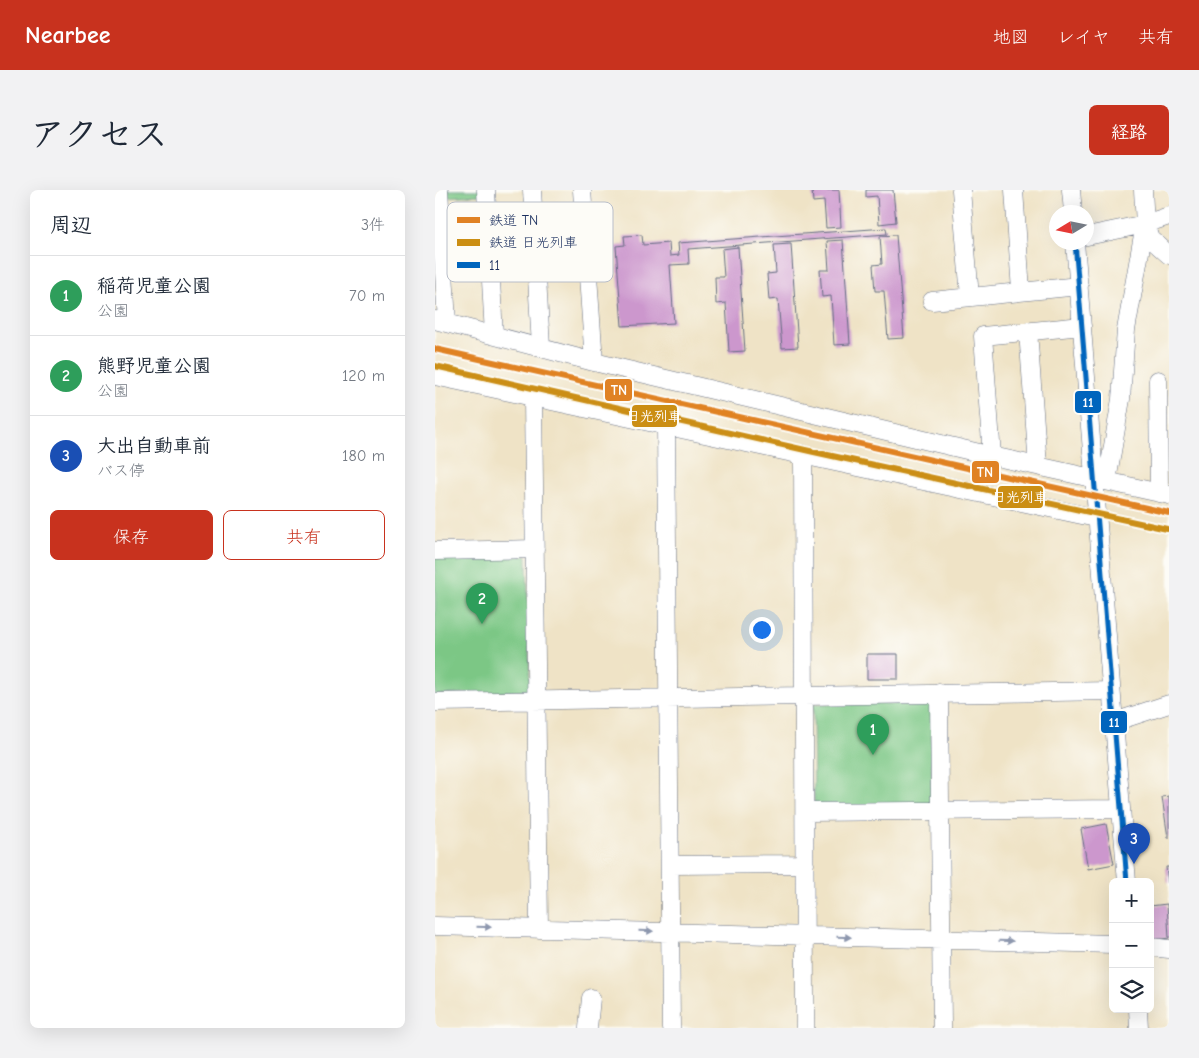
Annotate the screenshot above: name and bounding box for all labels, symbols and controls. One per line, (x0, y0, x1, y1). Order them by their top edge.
text: Nearbee (25, 21, 110, 49)
text: 地図 (993, 27, 1029, 48)
text: レイヤ (1057, 27, 1110, 48)
text: 共有 (1138, 27, 1174, 48)
button: 経路 (1089, 105, 1169, 155)
text: アクセス (30, 114, 168, 155)
legend (447, 202, 613, 282)
north arrow (1049, 205, 1094, 250)
text: 鉄道 TN (489, 212, 538, 229)
text: 周辺 (50, 213, 92, 237)
text: 3件 (361, 216, 385, 234)
text: 鉄道 日光列車 (489, 234, 578, 251)
text: 11 (489, 257, 500, 274)
text: 稲荷児童公園 (97, 275, 211, 297)
text: 1 (63, 287, 69, 305)
text: 70 m (349, 287, 385, 305)
text: 公園 (97, 302, 129, 320)
text: 熊野児童公園 (97, 355, 211, 377)
text: 2 (62, 367, 70, 385)
text: 120 m (342, 367, 385, 385)
line badge: TN (604, 378, 633, 402)
text: 公園 (97, 382, 129, 400)
text: TN (611, 382, 627, 399)
line badge: 11 (1074, 390, 1102, 414)
text: 11 (1082, 394, 1094, 411)
line badge: 日光列車 (631, 404, 678, 428)
text: 日光列車 (626, 408, 682, 425)
text: 大出自動車前 (97, 435, 211, 457)
text: 3 (62, 447, 70, 465)
text: 180 m (342, 447, 385, 465)
line badge: TN (971, 460, 1000, 484)
text: バス停 (97, 462, 145, 480)
text: TN (977, 464, 993, 481)
line badge: 日光列車 (997, 485, 1044, 509)
text: 日光列車 (992, 489, 1048, 506)
button: 保存 (50, 510, 213, 560)
button: 共有 (223, 510, 385, 560)
pin: 2 (466, 583, 498, 624)
your location (749, 617, 775, 643)
line badge: 11 (1100, 710, 1128, 734)
pin: 1 (857, 714, 889, 755)
text: 11 (1108, 714, 1120, 731)
pin: 3 (1118, 823, 1150, 864)
map controls (1109, 878, 1154, 1013)
button: + (1109, 878, 1154, 923)
one-way arrow (476, 923, 492, 931)
button: − (1109, 923, 1154, 968)
one-way arrow (638, 927, 654, 935)
one-way arrow (836, 934, 852, 942)
one-way arrow (998, 938, 1014, 946)
button: layers (1109, 968, 1154, 1013)

